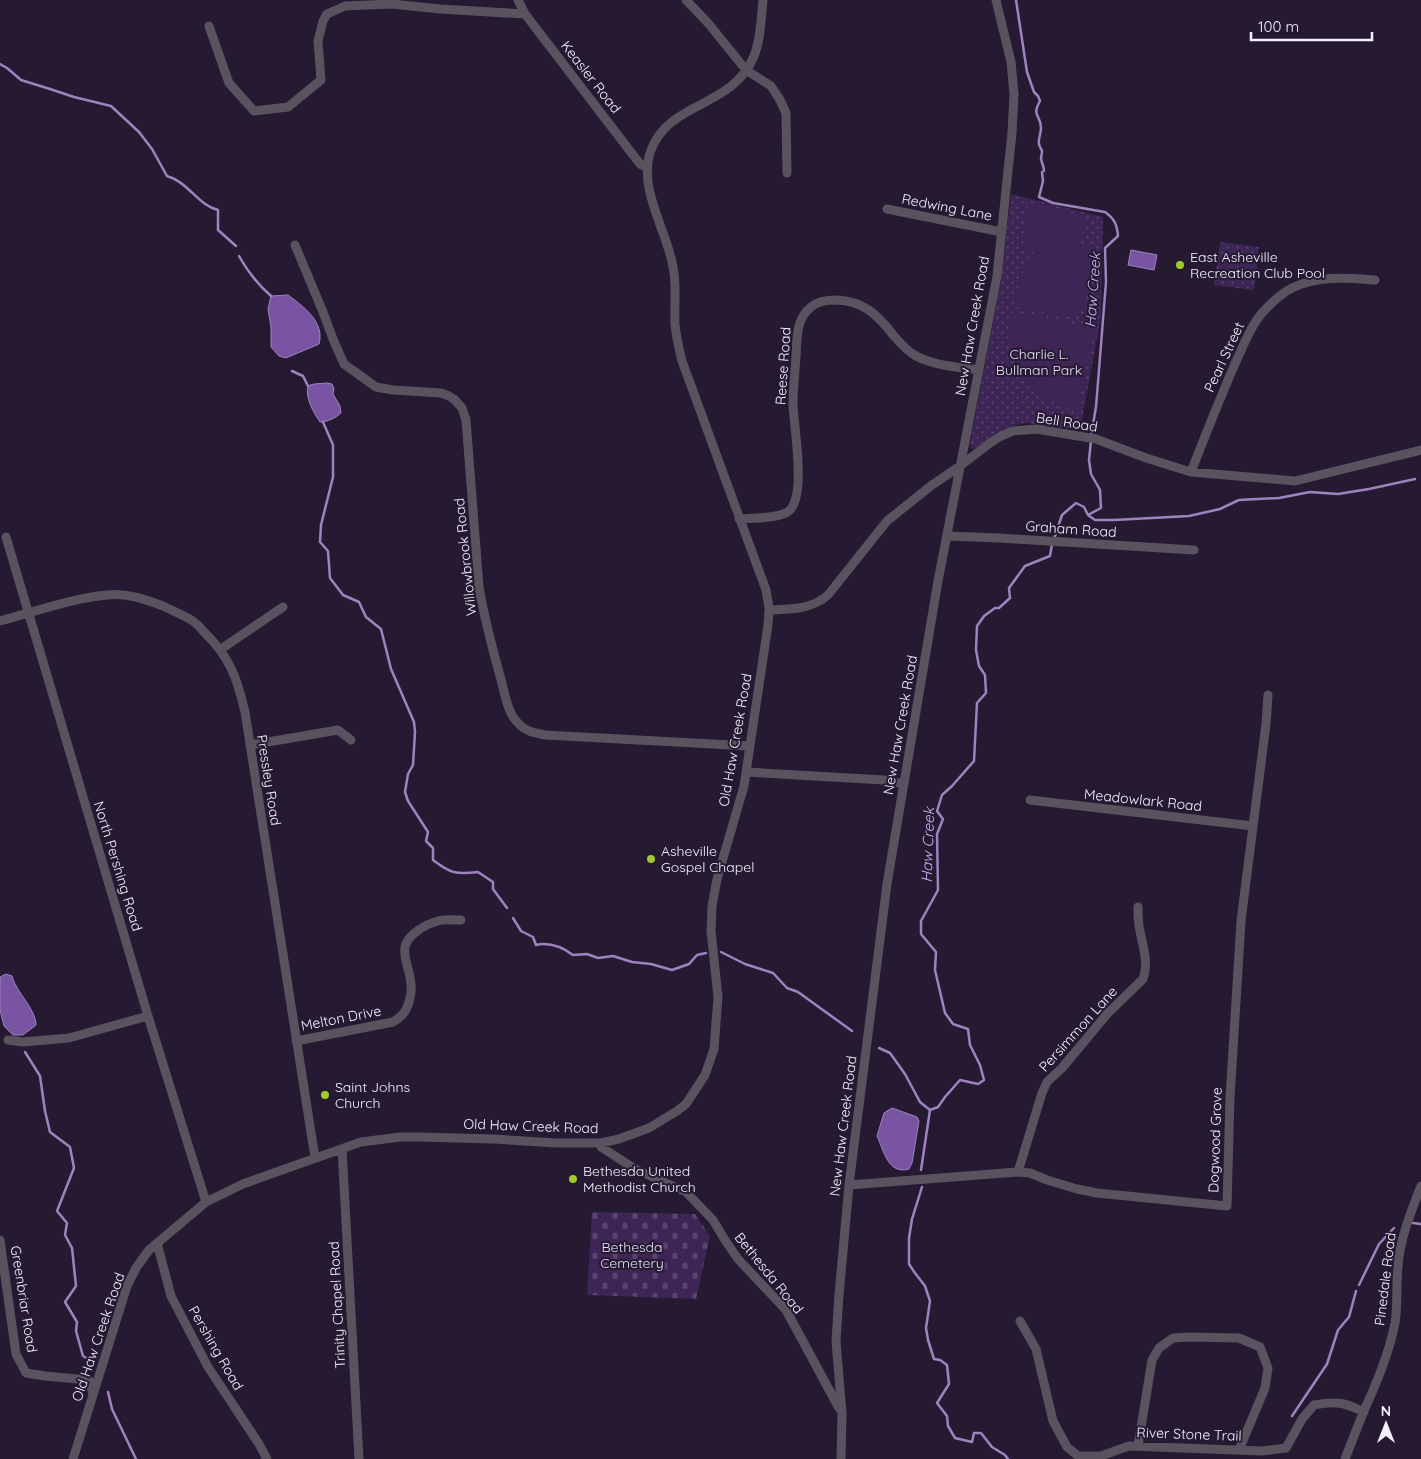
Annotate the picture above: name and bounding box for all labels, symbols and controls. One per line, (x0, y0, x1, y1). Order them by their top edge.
scale bar (1251, 10, 1372, 42)
text: 100 m (1258, 17, 1299, 36)
street label: Keasler Road (557, 37, 625, 117)
street label: Redwing Lane (900, 189, 994, 225)
place label: East Asheville Recreation Club Pool (1190, 248, 1325, 282)
water label: Haw Creek (1080, 250, 1105, 328)
street label: New Haw Creek Road (951, 255, 993, 397)
marker: East Asheville Recreation Club Pool (1174, 259, 1186, 271)
street label: Pearl Street (1200, 319, 1248, 395)
street label: Reese Road (771, 326, 795, 406)
park label: Charlie L. Bullman Park (996, 345, 1082, 379)
street label: Bell Road (1035, 408, 1099, 436)
street label: Willowbrook Road (450, 497, 480, 617)
street label: Graham Road (1025, 517, 1117, 541)
street label: New Haw Creek Road (879, 654, 921, 796)
street label: Old Haw Creek Road (714, 672, 756, 808)
street label: Pressley Road (253, 733, 285, 827)
street label: Meadowlark Road (1083, 785, 1203, 815)
street label: North Pershing Road (90, 799, 146, 933)
water label: Haw Creek (917, 805, 938, 883)
place label: Asheville Gospel Chapel (661, 842, 754, 876)
marker: Asheville Gospel Chapel (645, 853, 657, 865)
street label: Persimmon Lane (1035, 982, 1121, 1075)
street label: Melton Drive (299, 1001, 383, 1035)
street label: New Haw Creek Road (825, 1055, 861, 1197)
place label: Saint Johns Church (335, 1078, 410, 1112)
street label: Dogwood Grove (1204, 1087, 1226, 1193)
marker: Saint Johns Church (319, 1089, 331, 1101)
street label: Old Haw Creek Road (463, 1115, 599, 1137)
place label: Bethesda United Methodist Church (583, 1162, 696, 1196)
marker: Bethesda United Methodist Church (567, 1173, 579, 1185)
street label: Bethesda Road (731, 1229, 807, 1317)
street label: Pinedale Road (1370, 1231, 1400, 1327)
park label: Bethesda Cemetery (600, 1238, 664, 1272)
street label: Trinity Chapel Road (325, 1241, 349, 1369)
street label: Greenbriar Road (7, 1244, 41, 1354)
street label: Old Haw Creek Road (68, 1270, 128, 1404)
street label: Pershing Road (185, 1303, 247, 1393)
north arrow (1361, 1399, 1411, 1449)
text: N (1381, 1402, 1391, 1420)
street label: River Stone Trail (1136, 1423, 1242, 1445)

